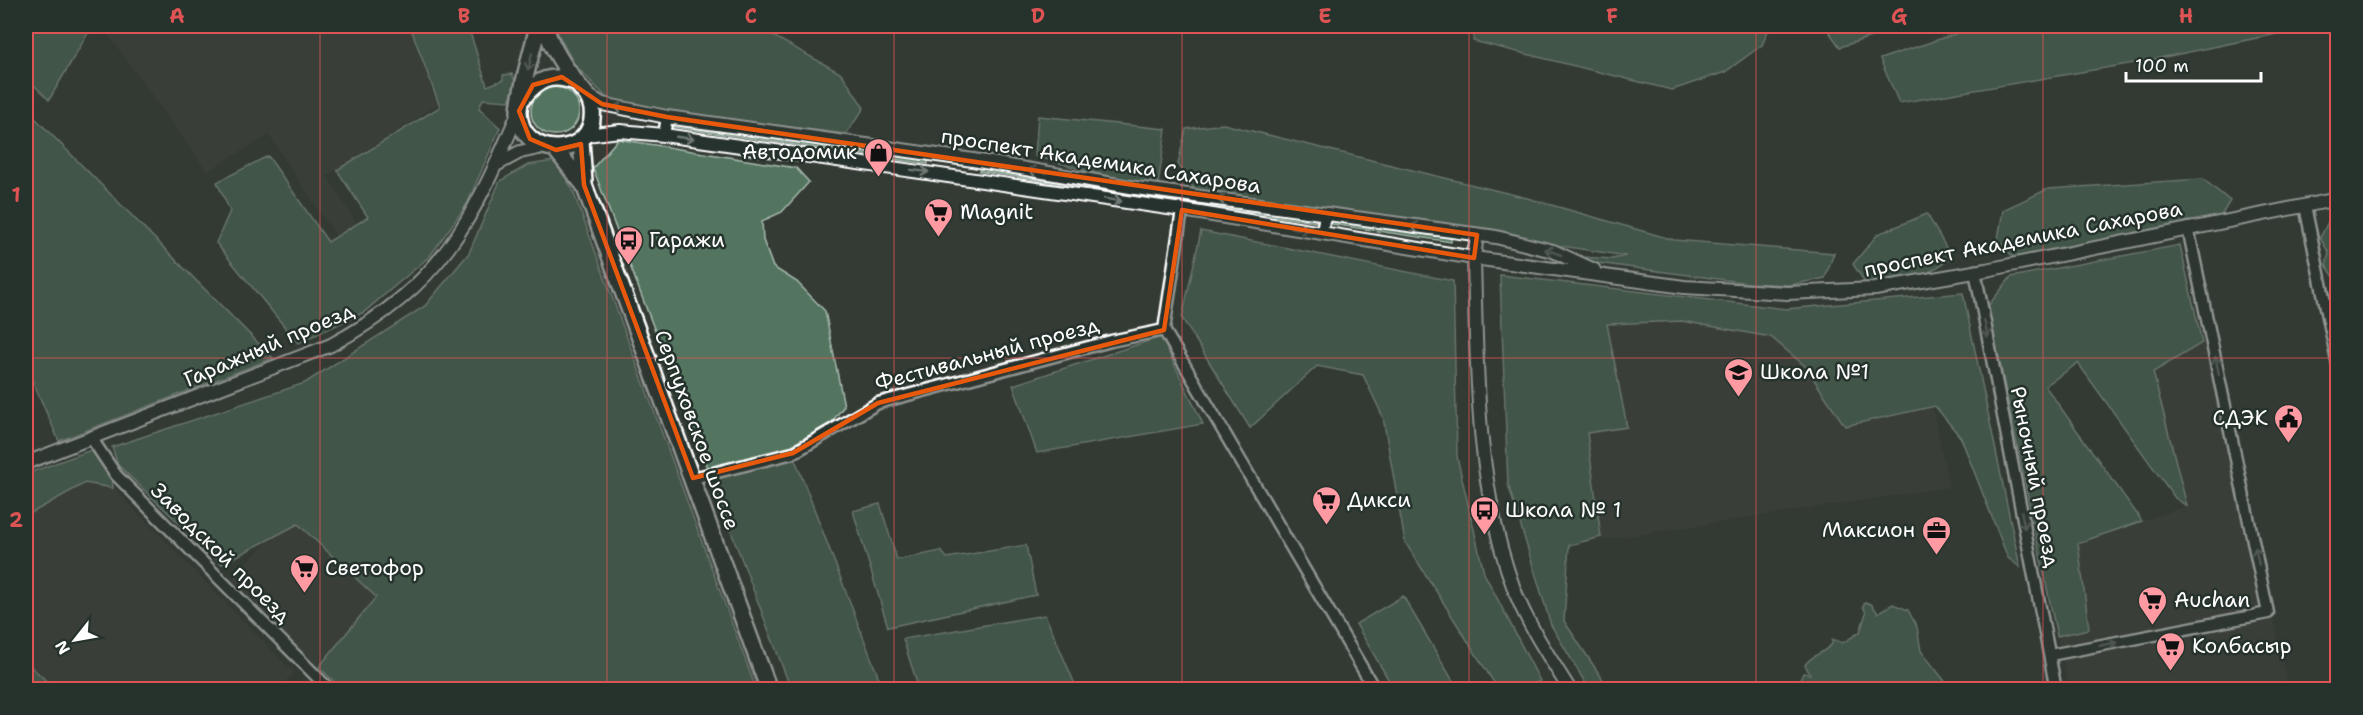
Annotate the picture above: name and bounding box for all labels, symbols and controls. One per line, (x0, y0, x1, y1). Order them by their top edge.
text: A (169, 3, 185, 29)
text: B (458, 3, 470, 29)
text: C (745, 3, 757, 29)
text: D (1031, 3, 1045, 29)
text: E (1318, 3, 1332, 29)
text: F (1606, 3, 1618, 29)
text: G (1891, 3, 1907, 29)
text: H (2179, 3, 2193, 29)
scale bar (2126, 45, 2261, 83)
one-way arrow (524, 51, 535, 71)
text: 100 m (2135, 54, 2189, 78)
one-way arrow (614, 102, 633, 113)
street label: проспект Академика Сахарова (939, 122, 1263, 200)
one-way arrow (675, 133, 695, 144)
shop icon: Автодомик (862, 136, 894, 178)
place label: Автодомик (742, 138, 857, 166)
one-way arrow (1028, 165, 1048, 176)
one-way arrow (910, 166, 930, 177)
text: 1 (11, 182, 21, 208)
street label: проспект Академика Сахарова (1862, 194, 2184, 284)
one-way arrow (1103, 195, 1122, 206)
one-way arrow (1216, 195, 1236, 206)
supermarket icon: Magnit (923, 196, 955, 238)
place label: Magnit (960, 198, 1033, 226)
one-way arrow (1409, 221, 1429, 232)
bus stop icon: Гаражи (612, 224, 644, 266)
one-way arrow (1290, 224, 1309, 235)
place label: Гаражи (649, 226, 725, 254)
one-way arrow (1544, 245, 1563, 256)
street label: Гаражный проезд (179, 296, 359, 394)
street label: Фестивальный проезд (872, 311, 1102, 397)
one-way arrow (1981, 318, 1992, 338)
street label: Серпуховское шоссе (648, 326, 746, 534)
school or university icon: Школа №1 (1723, 356, 1755, 398)
one-way arrow (2210, 356, 2222, 375)
place label: Школа №1 (1760, 358, 1869, 386)
street label: Рыночный проезд (2004, 384, 2066, 570)
public building icon: СДЭК (2273, 402, 2305, 444)
place label: СДЭК (2213, 404, 2268, 432)
street label: Заводской проезд (145, 477, 297, 629)
supermarket icon: Дикси (1310, 484, 1342, 526)
place label: Дикси (1347, 486, 1411, 514)
bus stop icon: Школа № 1 (1468, 494, 1500, 536)
place label: Школа № 1 (1505, 496, 1622, 524)
text: 2 (9, 507, 23, 533)
one-way arrow (2018, 510, 2029, 529)
office icon: Максион (1920, 514, 1952, 556)
place label: Максион (1822, 516, 1915, 544)
one-way arrow (2251, 546, 2262, 566)
supermarket icon: Светофор (288, 552, 320, 594)
place label: Светофор (325, 554, 424, 582)
supermarket icon: Auchan (2137, 584, 2169, 626)
place label: Auchan (2174, 586, 2250, 614)
north arrow (45, 610, 105, 670)
supermarket icon: Колбасыр (2155, 630, 2187, 672)
place label: Колбасыр (2192, 632, 2292, 660)
text: N (50, 637, 75, 658)
one-way arrow (2098, 638, 2117, 649)

